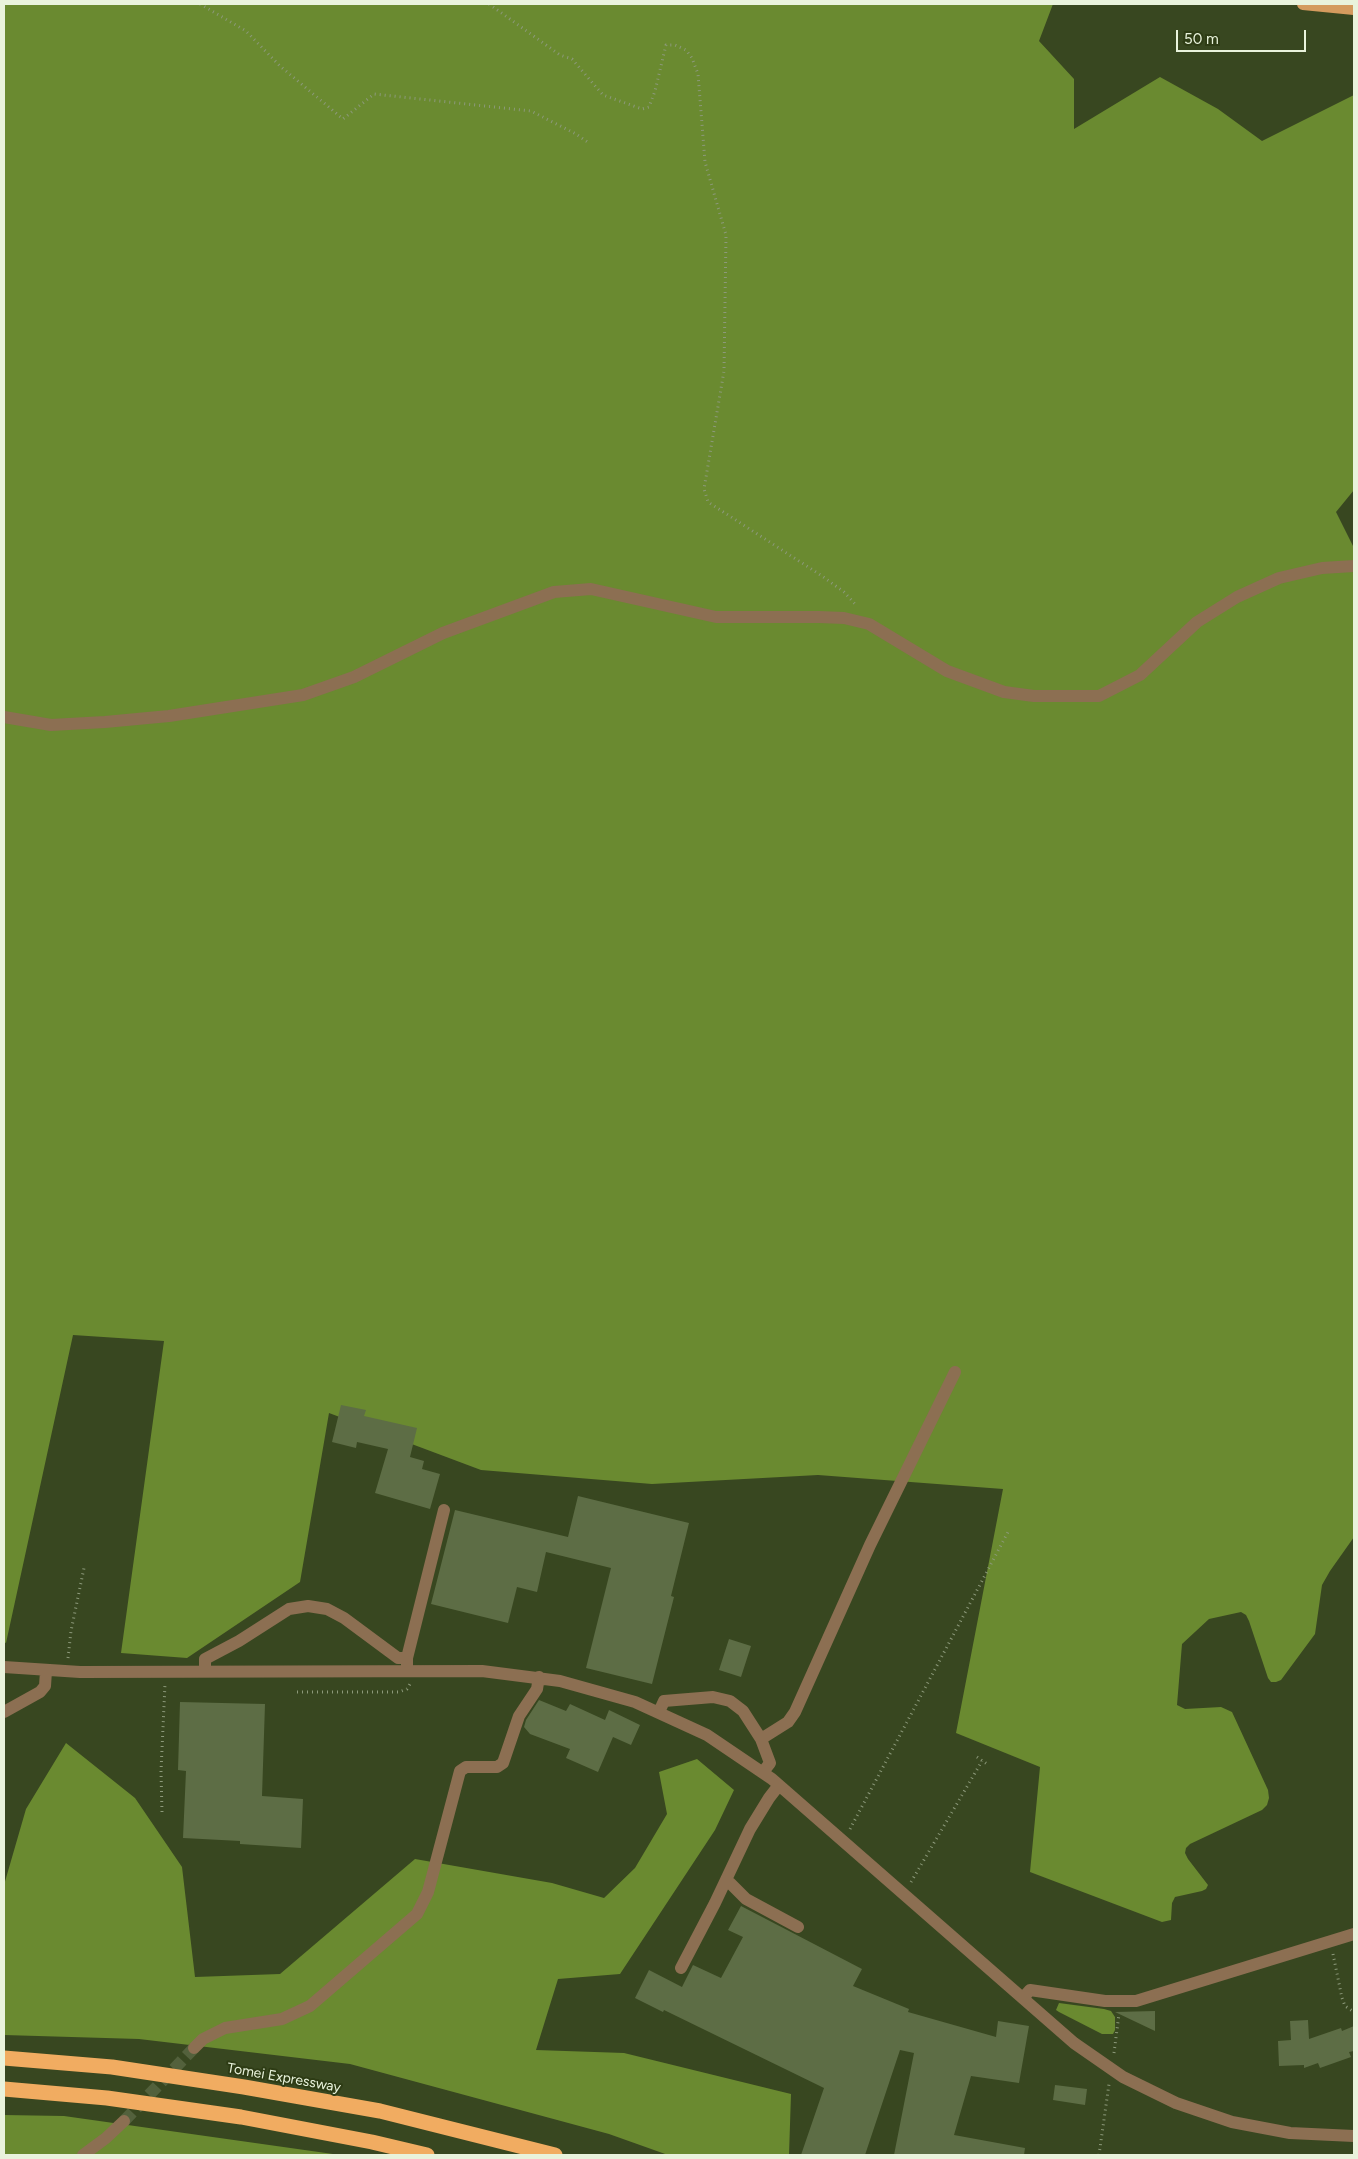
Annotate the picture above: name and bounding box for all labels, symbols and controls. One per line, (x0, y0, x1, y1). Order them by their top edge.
scale bar (1178, 20, 1308, 52)
text: 50 m (1184, 30, 1219, 48)
street label: Tomei Expressway (226, 2060, 342, 2096)

